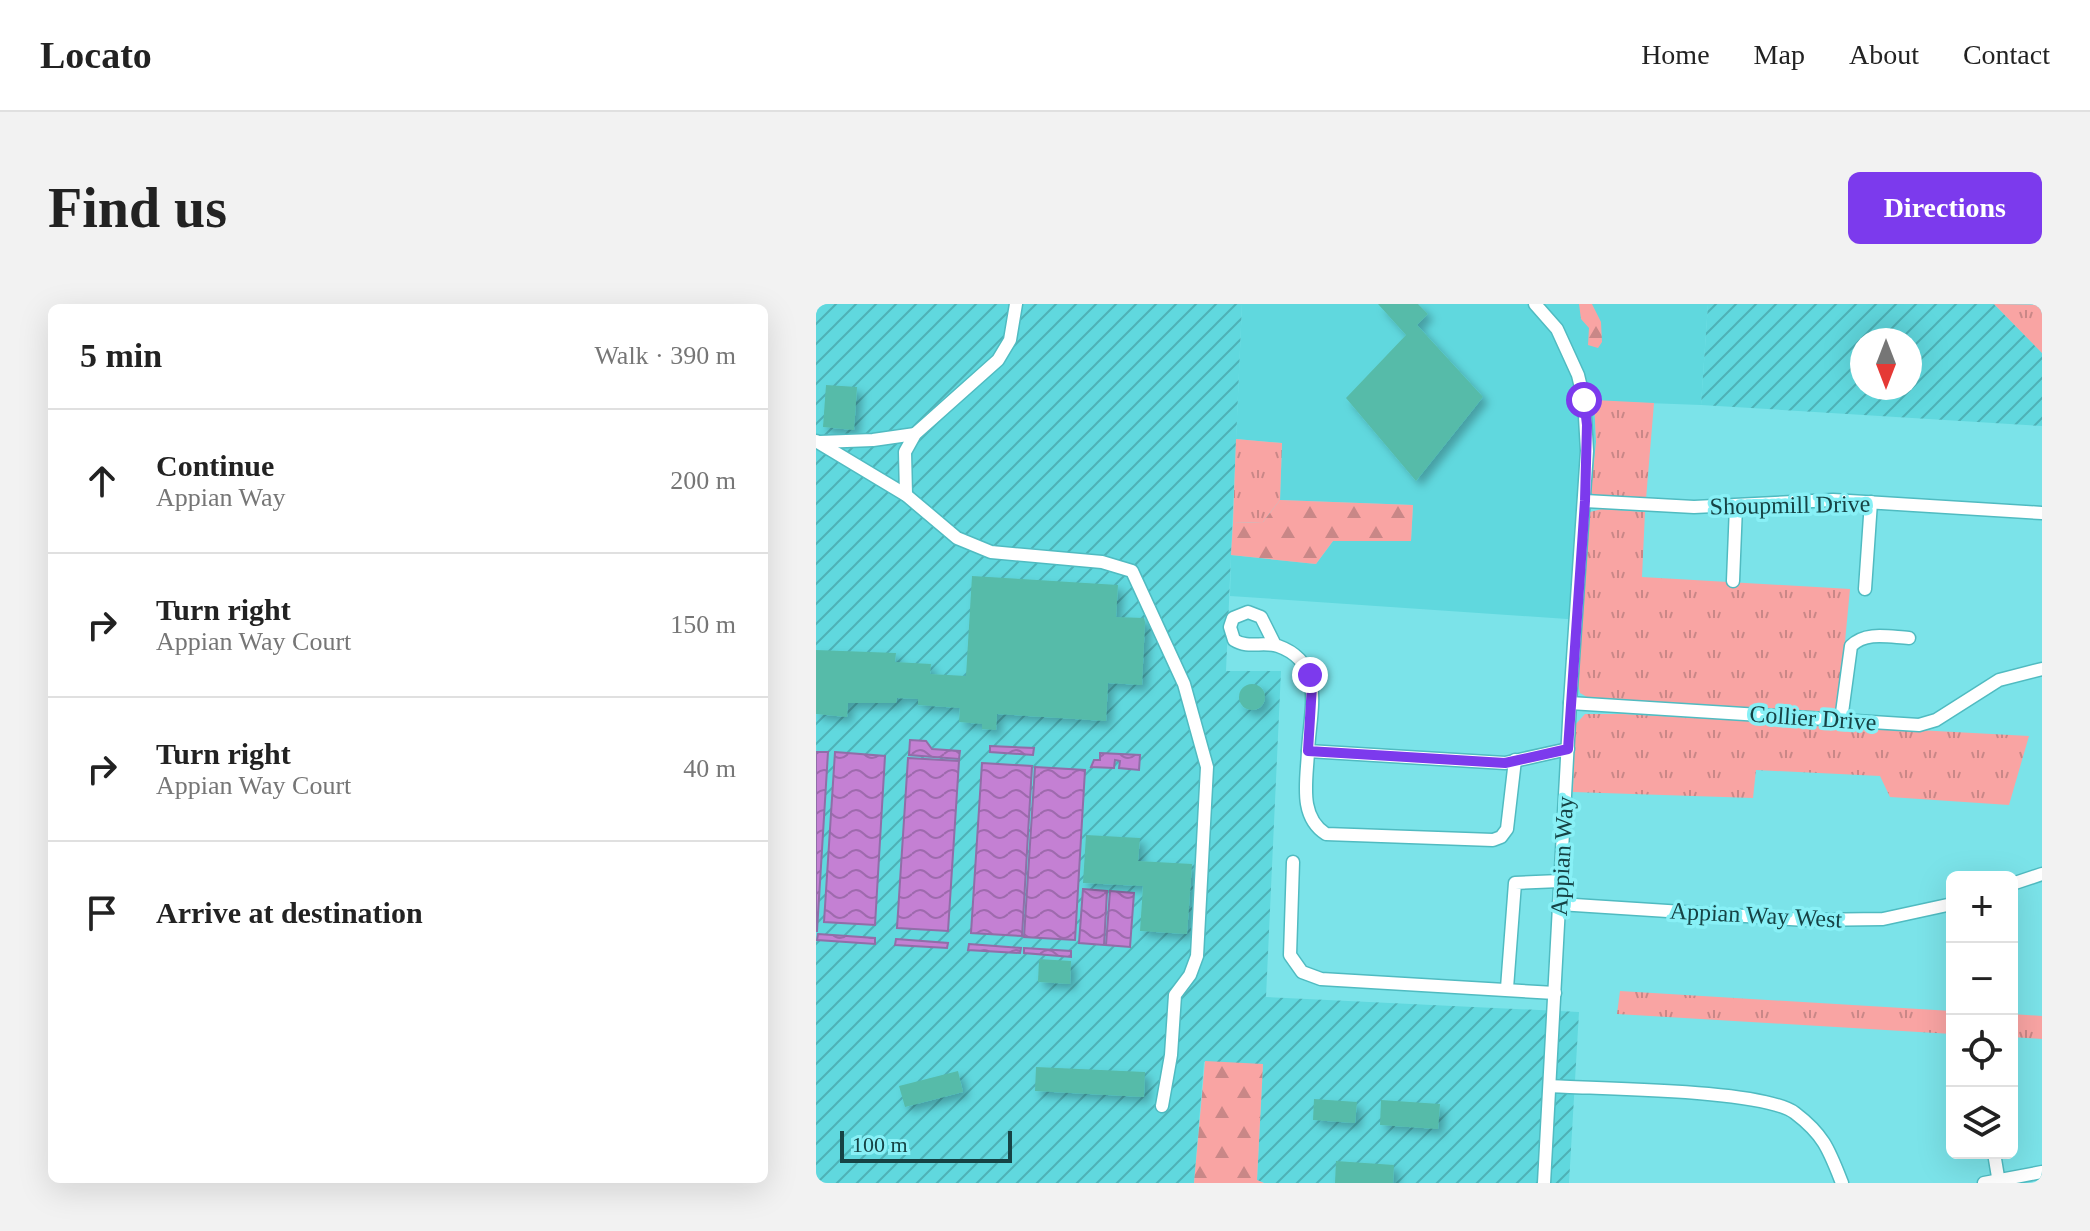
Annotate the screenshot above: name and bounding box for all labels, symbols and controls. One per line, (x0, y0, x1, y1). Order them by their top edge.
text: Locato (40, 34, 152, 76)
text: Home (1641, 39, 1710, 70)
text: Map (1754, 39, 1805, 70)
text: About (1849, 39, 1919, 70)
text: Contact (1963, 39, 2050, 70)
button: Directions (1848, 172, 2042, 244)
text: Find us (48, 177, 227, 239)
north arrow (1850, 328, 1922, 400)
text: 5 min (80, 337, 162, 374)
text: Walk · 390 m (594, 341, 736, 370)
route start (1566, 382, 1602, 418)
text: Continue (156, 449, 274, 482)
icon: ahead (80, 459, 124, 503)
text: 200 m (670, 466, 736, 495)
text: Appian Way (156, 483, 286, 512)
street label: Shoupmill Drive (1709, 491, 1871, 519)
text: Turn right (156, 593, 291, 626)
icon: right (80, 603, 124, 647)
text: 150 m (670, 610, 736, 639)
text: Appian Way Court (156, 627, 351, 656)
route end (1292, 657, 1328, 693)
street label: Collier Drive (1749, 701, 1877, 735)
text: Turn right (156, 737, 291, 770)
icon: right (80, 747, 124, 791)
text: 40 m (683, 754, 736, 783)
text: Appian Way Court (156, 771, 351, 800)
street label: Appian Way (1546, 796, 1578, 916)
map controls (1946, 871, 2018, 1159)
button: + (1946, 871, 2018, 943)
icon: arrive (80, 891, 124, 935)
text: Arrive at destination (156, 896, 423, 929)
street label: Appian Way West (1669, 898, 1843, 933)
button: − (1946, 943, 2018, 1015)
button: locate (1946, 1015, 2018, 1087)
button: layers (1946, 1087, 2018, 1159)
scale bar (840, 1127, 1012, 1163)
text: 100 m (852, 1132, 908, 1157)

